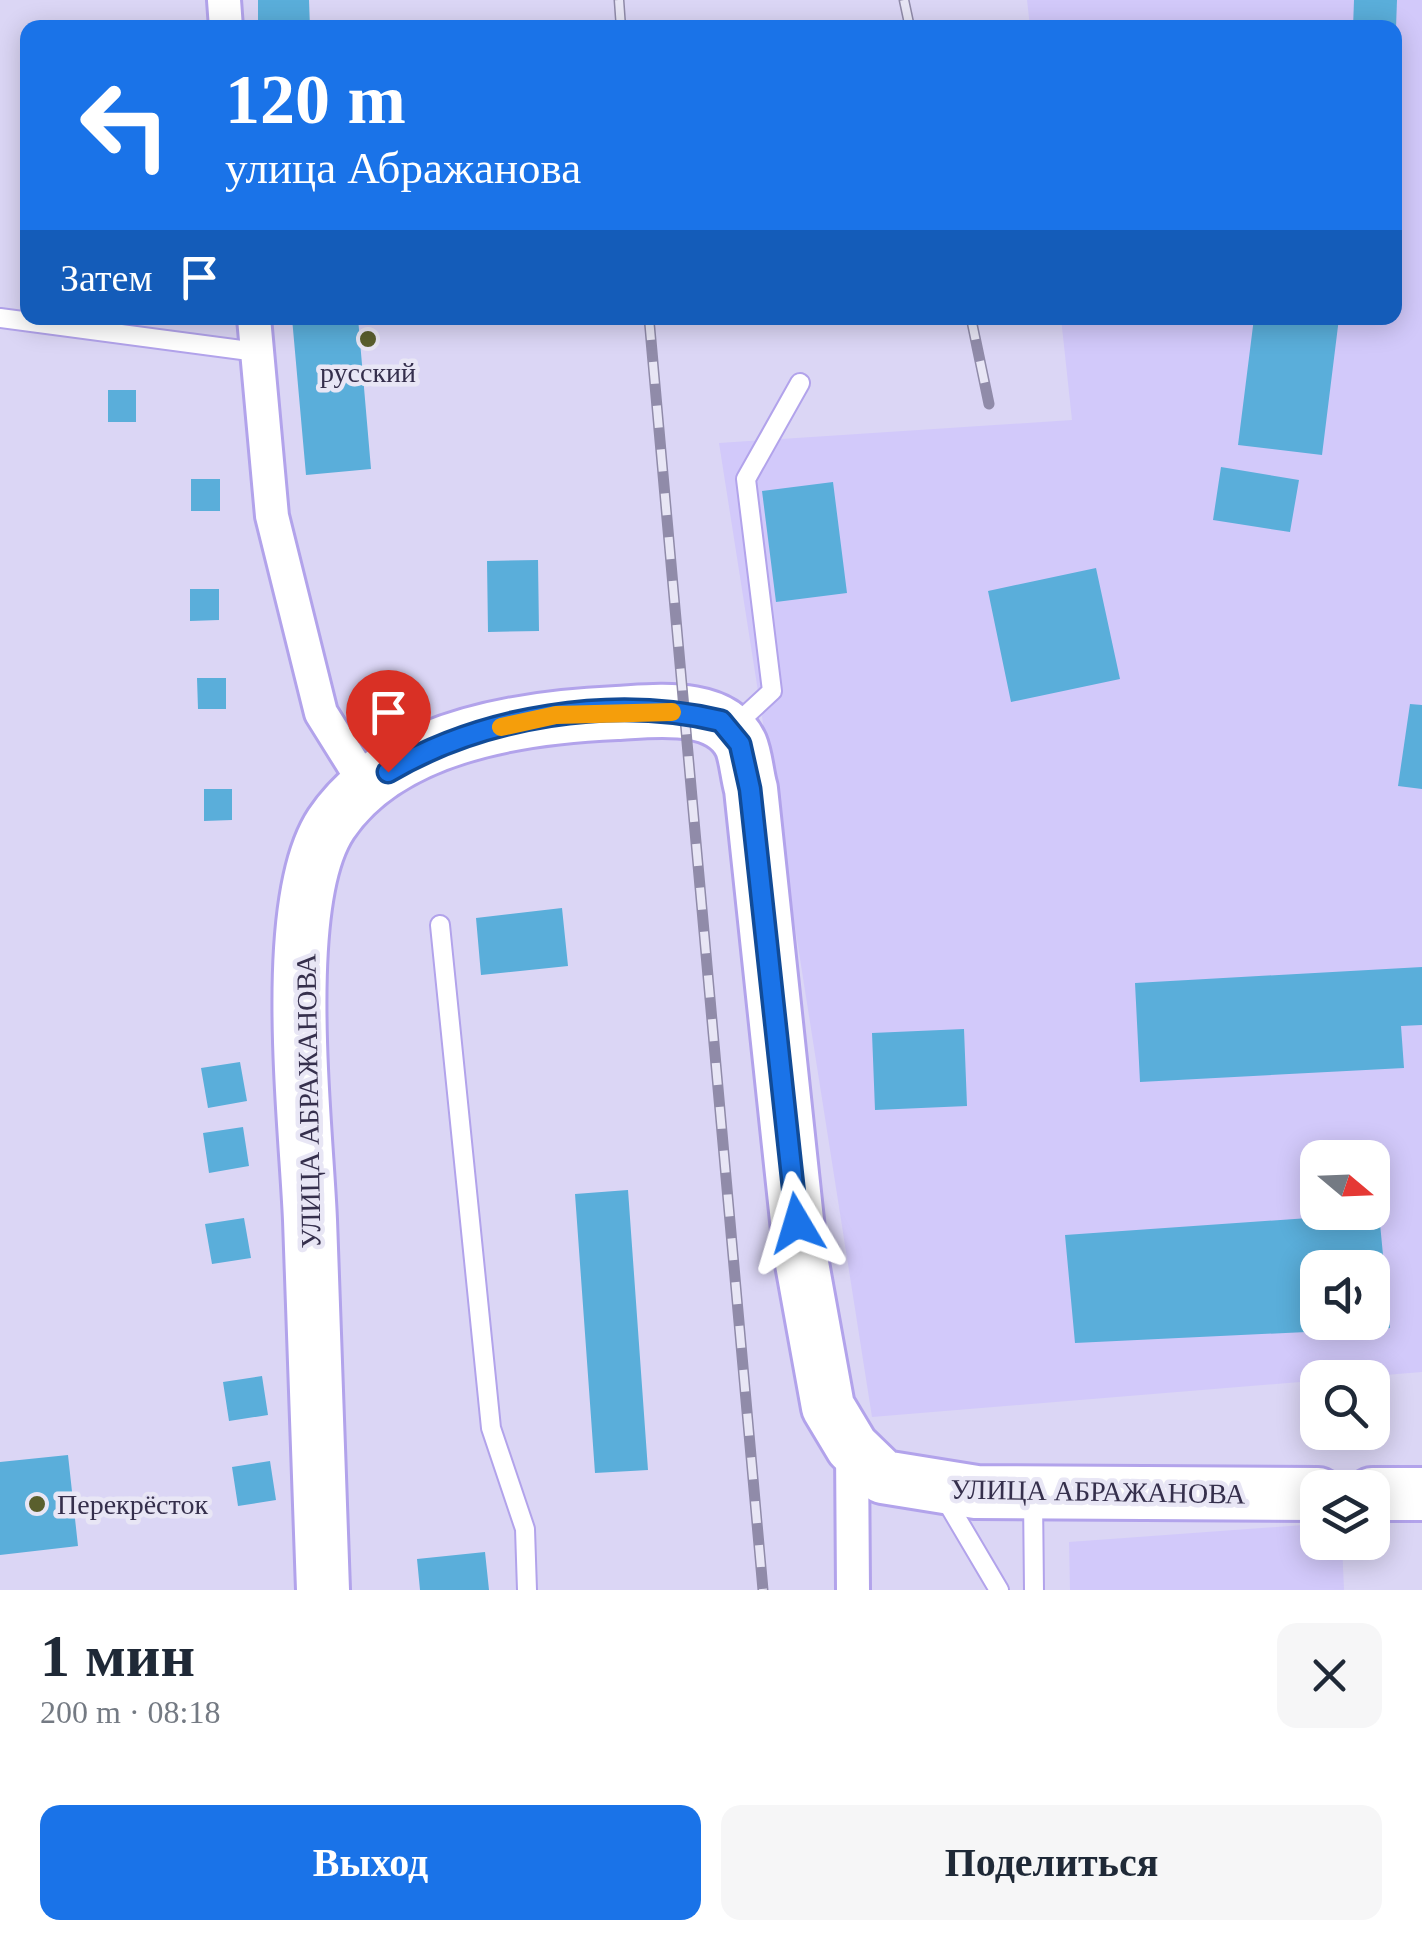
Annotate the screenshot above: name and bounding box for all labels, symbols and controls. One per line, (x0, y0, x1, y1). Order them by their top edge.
icon: left (60, 60, 190, 190)
text: 120 m (225, 61, 406, 138)
text: улица Абражанова (225, 143, 581, 193)
icon: arrive (172, 250, 227, 305)
text: Затем (60, 257, 152, 299)
marker: русский (357, 328, 379, 350)
place label: русский (320, 357, 416, 388)
pin (346, 670, 431, 773)
icon: arrive (361, 685, 416, 740)
street label: УЛИЦА АБРАЖАНОВА (290, 953, 327, 1249)
north arrow (1300, 1140, 1390, 1230)
map controls (1300, 1140, 1390, 1560)
position arrow (745, 1171, 849, 1275)
button: sound (1300, 1250, 1390, 1340)
button: search (1300, 1360, 1390, 1450)
button: layers (1300, 1470, 1390, 1560)
street label: УЛИЦА АБРАЖАНОВА (950, 1473, 1246, 1510)
place label: Перекрёсток (57, 1489, 208, 1520)
marker: Перекрёсток (26, 1493, 48, 1515)
text: 1 мин (40, 1623, 195, 1689)
button: close (1277, 1623, 1382, 1728)
text: 200 m · 08:18 (40, 1694, 220, 1730)
button: Выход (40, 1805, 701, 1920)
button: Поделиться (721, 1805, 1382, 1920)

